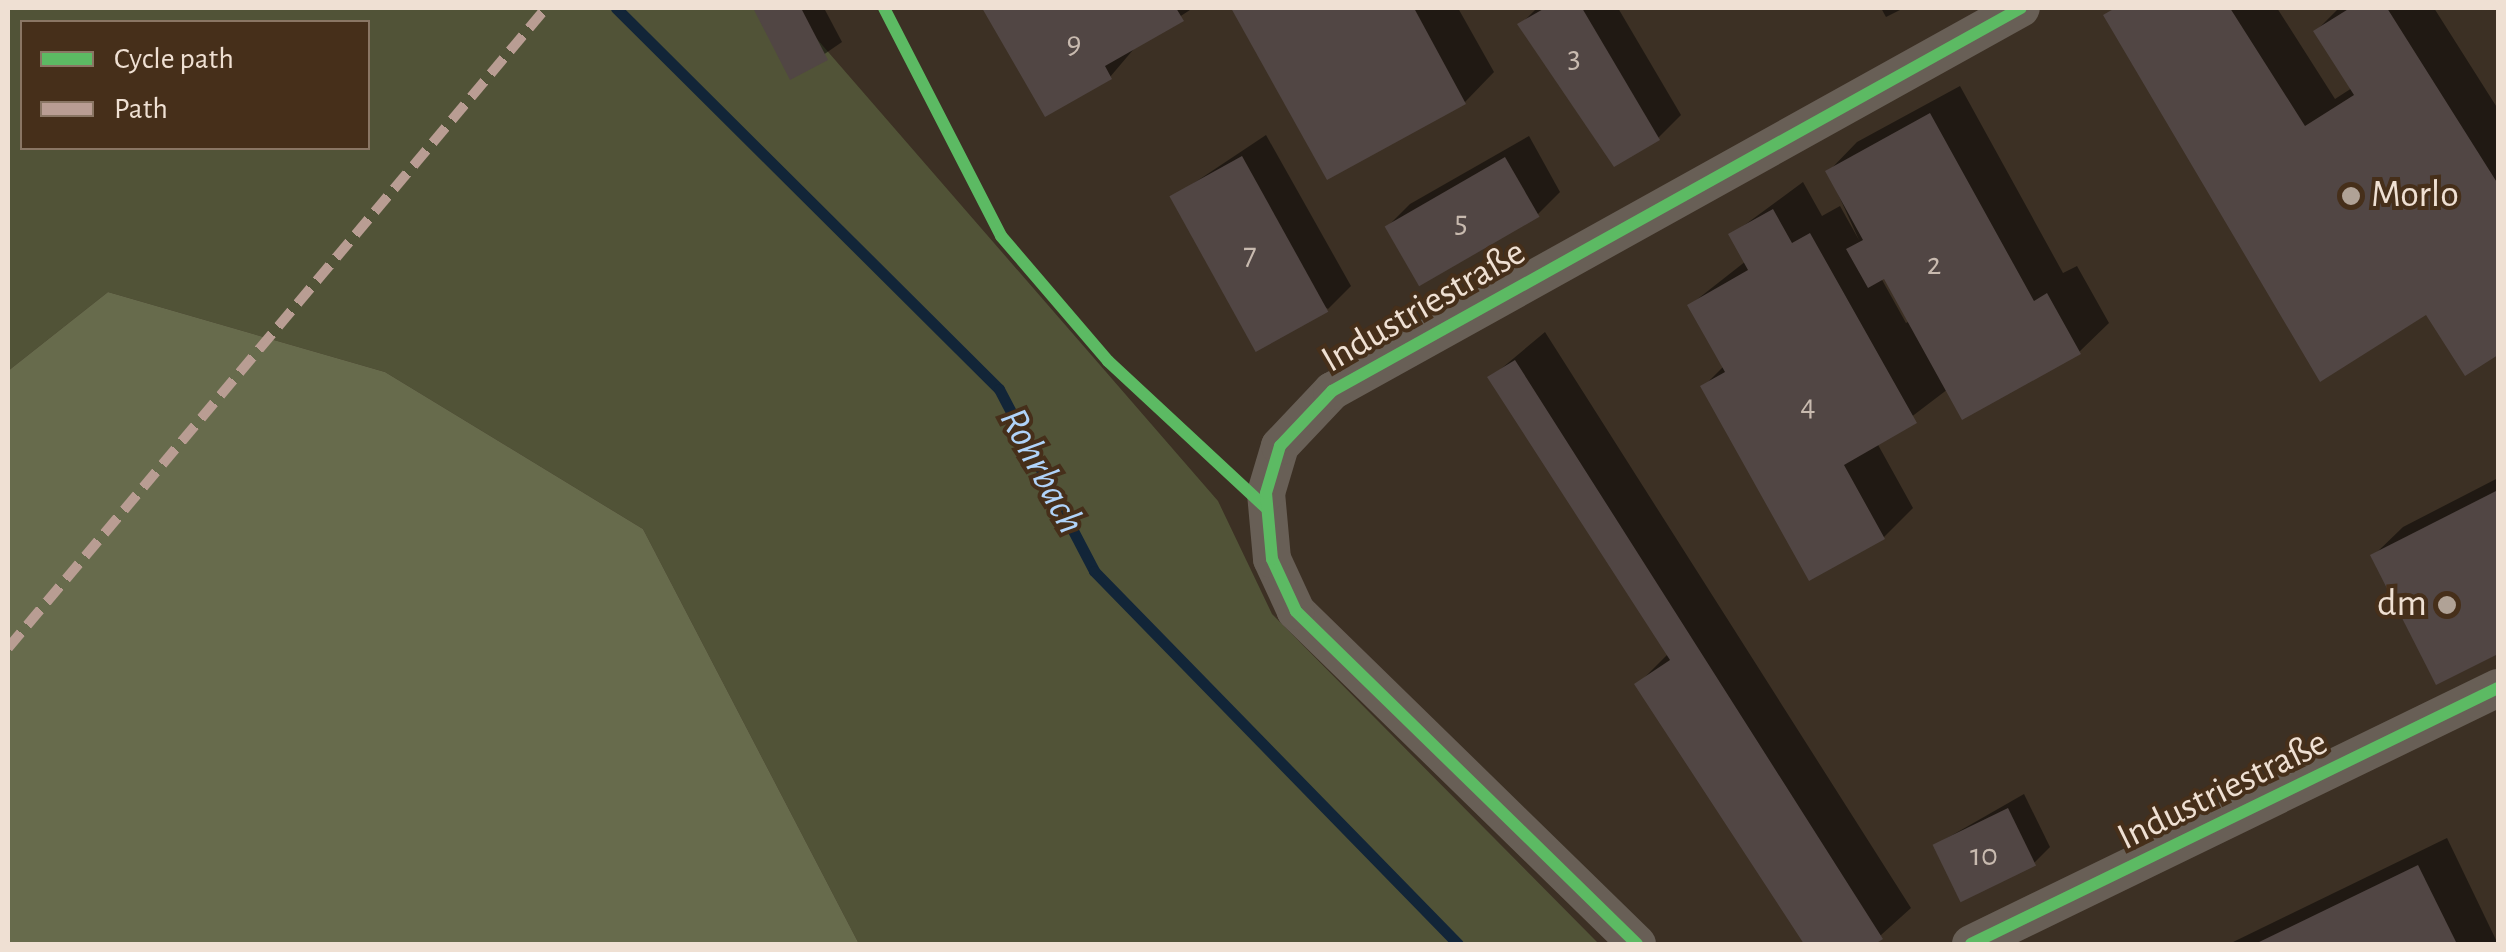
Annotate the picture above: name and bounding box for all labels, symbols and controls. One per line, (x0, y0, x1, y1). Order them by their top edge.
legend (20, 20, 370, 150)
house number: 9 (1066, 24, 1082, 62)
house number: 3 (1567, 38, 1581, 76)
text: Cycle path (114, 44, 234, 74)
text: Path (114, 94, 168, 124)
place label: Morlo (2371, 173, 2459, 219)
marker: Morlo (2340, 185, 2362, 207)
house number: 5 (1454, 203, 1468, 241)
street label: Industriestraße (1314, 230, 1534, 384)
house number: 7 (1243, 235, 1257, 273)
house number: 2 (1927, 245, 1941, 283)
house number: 4 (1800, 386, 1816, 424)
water label: Rohrbach (989, 400, 1095, 542)
place label: dm (2377, 582, 2427, 628)
marker: dm (2436, 594, 2458, 616)
street label: Industriestraße (2111, 721, 2335, 861)
house number: 10 (1970, 836, 1998, 874)

